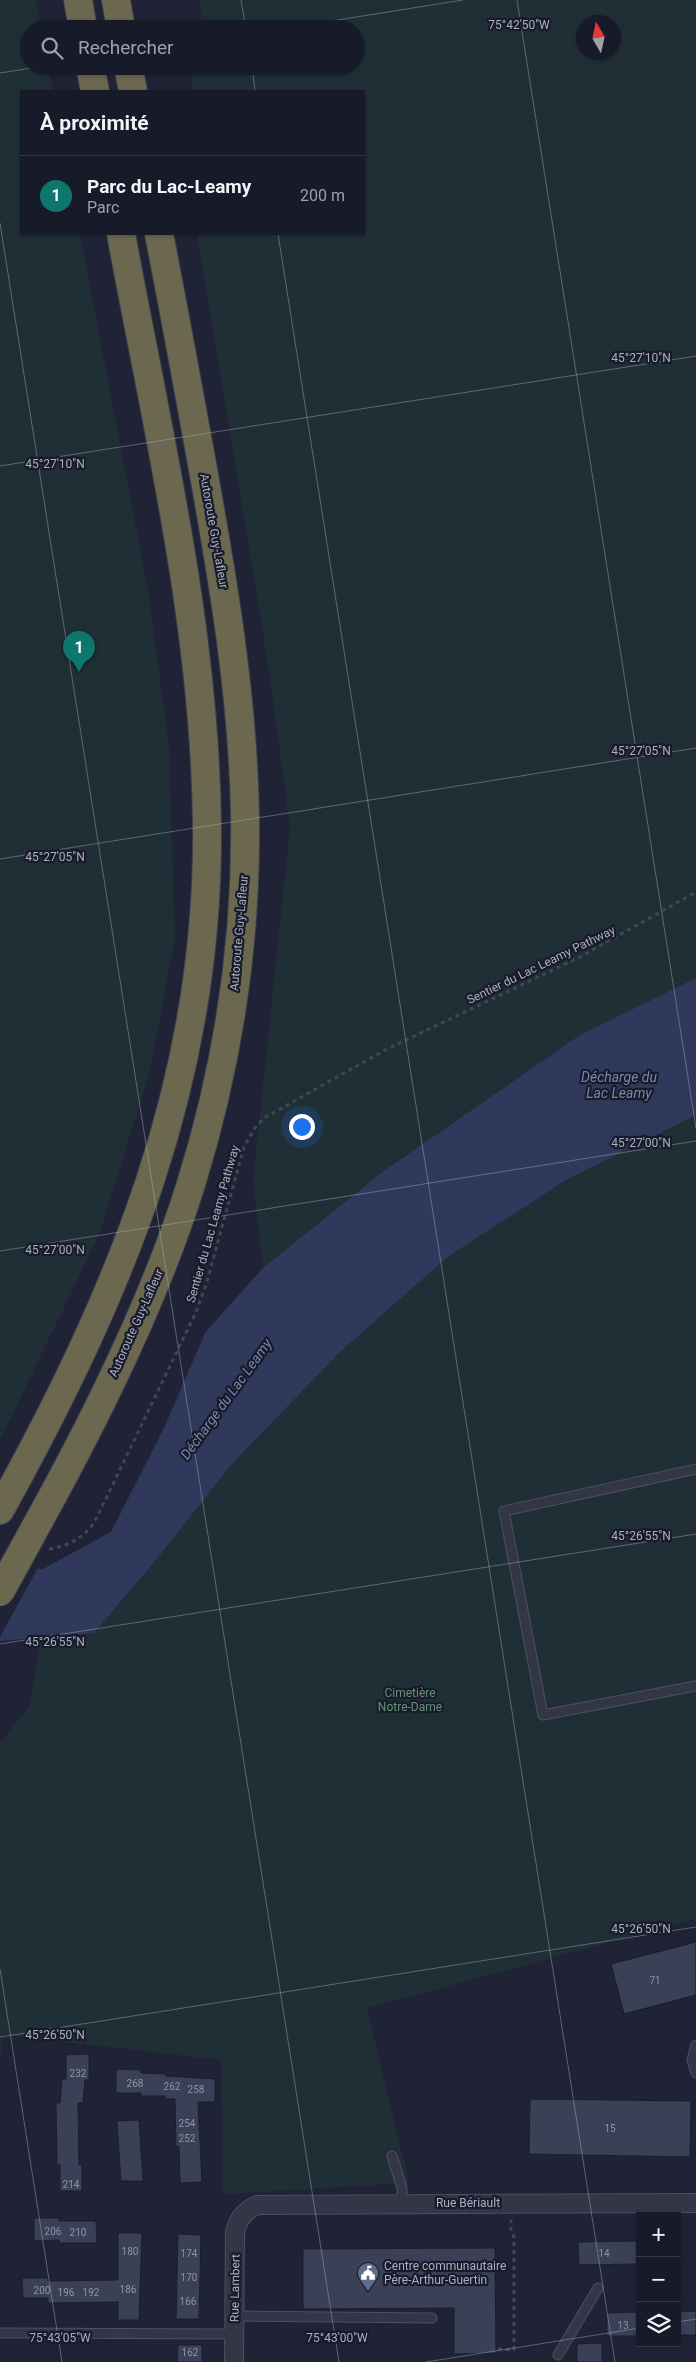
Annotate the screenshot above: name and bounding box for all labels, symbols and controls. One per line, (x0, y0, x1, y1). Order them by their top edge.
north arrow (576, 15, 621, 60)
text: 75°42'50"W (488, 18, 550, 32)
search box (20, 20, 365, 75)
icon: search (38, 34, 66, 62)
text: Rechercher (78, 36, 173, 59)
text: À proximité (40, 111, 149, 135)
text: Parc du Lac-Leamy (87, 175, 251, 198)
text: 1 (51, 186, 61, 205)
text: 200 m (300, 186, 345, 205)
text: Parc (87, 198, 119, 217)
text: 45°27'10"N (611, 351, 671, 365)
text: 45°27'10"N (25, 457, 85, 471)
street label: Autoroute Guy-Lafleur (197, 472, 231, 590)
pin: 1 (63, 631, 95, 672)
text: 45°27'05"N (611, 744, 671, 758)
text: 45°27'05"N (25, 850, 85, 864)
street label: Autoroute Guy-Lafleur (227, 874, 251, 992)
street label: Sentier du Lac Leamy Pathway (465, 923, 618, 1007)
water label: Décharge du Lac Leamy (581, 1069, 657, 1101)
your location (289, 1114, 315, 1140)
text: 45°27'00"N (611, 1136, 671, 1150)
street label: Sentier du Lac Leamy Pathway (184, 1143, 242, 1304)
text: 45°27'00"N (25, 1243, 85, 1257)
street label: Autoroute Guy-Lafleur (106, 1267, 166, 1379)
water label: Décharge du Lac Leamy (177, 1335, 275, 1462)
text: 45°26'55"N (611, 1529, 671, 1543)
text: 45°26'55"N (25, 1635, 85, 1649)
park label: Cimetière Notre-Dame (378, 1686, 442, 1714)
text: 45°26'50"N (611, 1922, 671, 1936)
house number: 71 (649, 1975, 661, 1986)
text: 45°26'50"N (25, 2028, 85, 2042)
house number: 232 (70, 2068, 87, 2079)
house number: 268 (127, 2078, 144, 2089)
house number: 262 (164, 2081, 181, 2092)
house number: 258 (188, 2084, 205, 2095)
house number: 254 (179, 2118, 196, 2129)
house number: 15 (604, 2123, 616, 2134)
house number: 252 (179, 2133, 196, 2144)
house number: 214 (63, 2179, 80, 2190)
street label: Rue Bériault (436, 2196, 500, 2210)
map controls (636, 2212, 681, 2347)
button: + (636, 2212, 681, 2257)
house number: 206 (45, 2226, 62, 2237)
house number: 210 (70, 2227, 87, 2238)
house number: 180 (122, 2246, 139, 2257)
house number: 174 (181, 2248, 198, 2259)
house number: 14 (598, 2248, 610, 2259)
street label: Rue Lambert (227, 2254, 243, 2322)
button: − (636, 2257, 681, 2302)
place label: Centre communautaire Père-Arthur-Guertin (384, 2259, 506, 2287)
public building icon: Centre communautaire Père-Arthur-Guertin (356, 2261, 380, 2292)
house number: 170 (181, 2272, 198, 2283)
house number: 186 (120, 2284, 137, 2295)
house number: 200 (34, 2285, 51, 2296)
house number: 196 (58, 2287, 75, 2298)
house number: 192 (83, 2287, 100, 2298)
house number: 166 (180, 2296, 197, 2307)
button: layers (636, 2302, 681, 2347)
house number: 13 (617, 2320, 629, 2331)
text: 75°43'05"W (29, 2331, 91, 2345)
text: 75°43'00"W (306, 2331, 368, 2345)
house number: 162 (182, 2347, 199, 2358)

